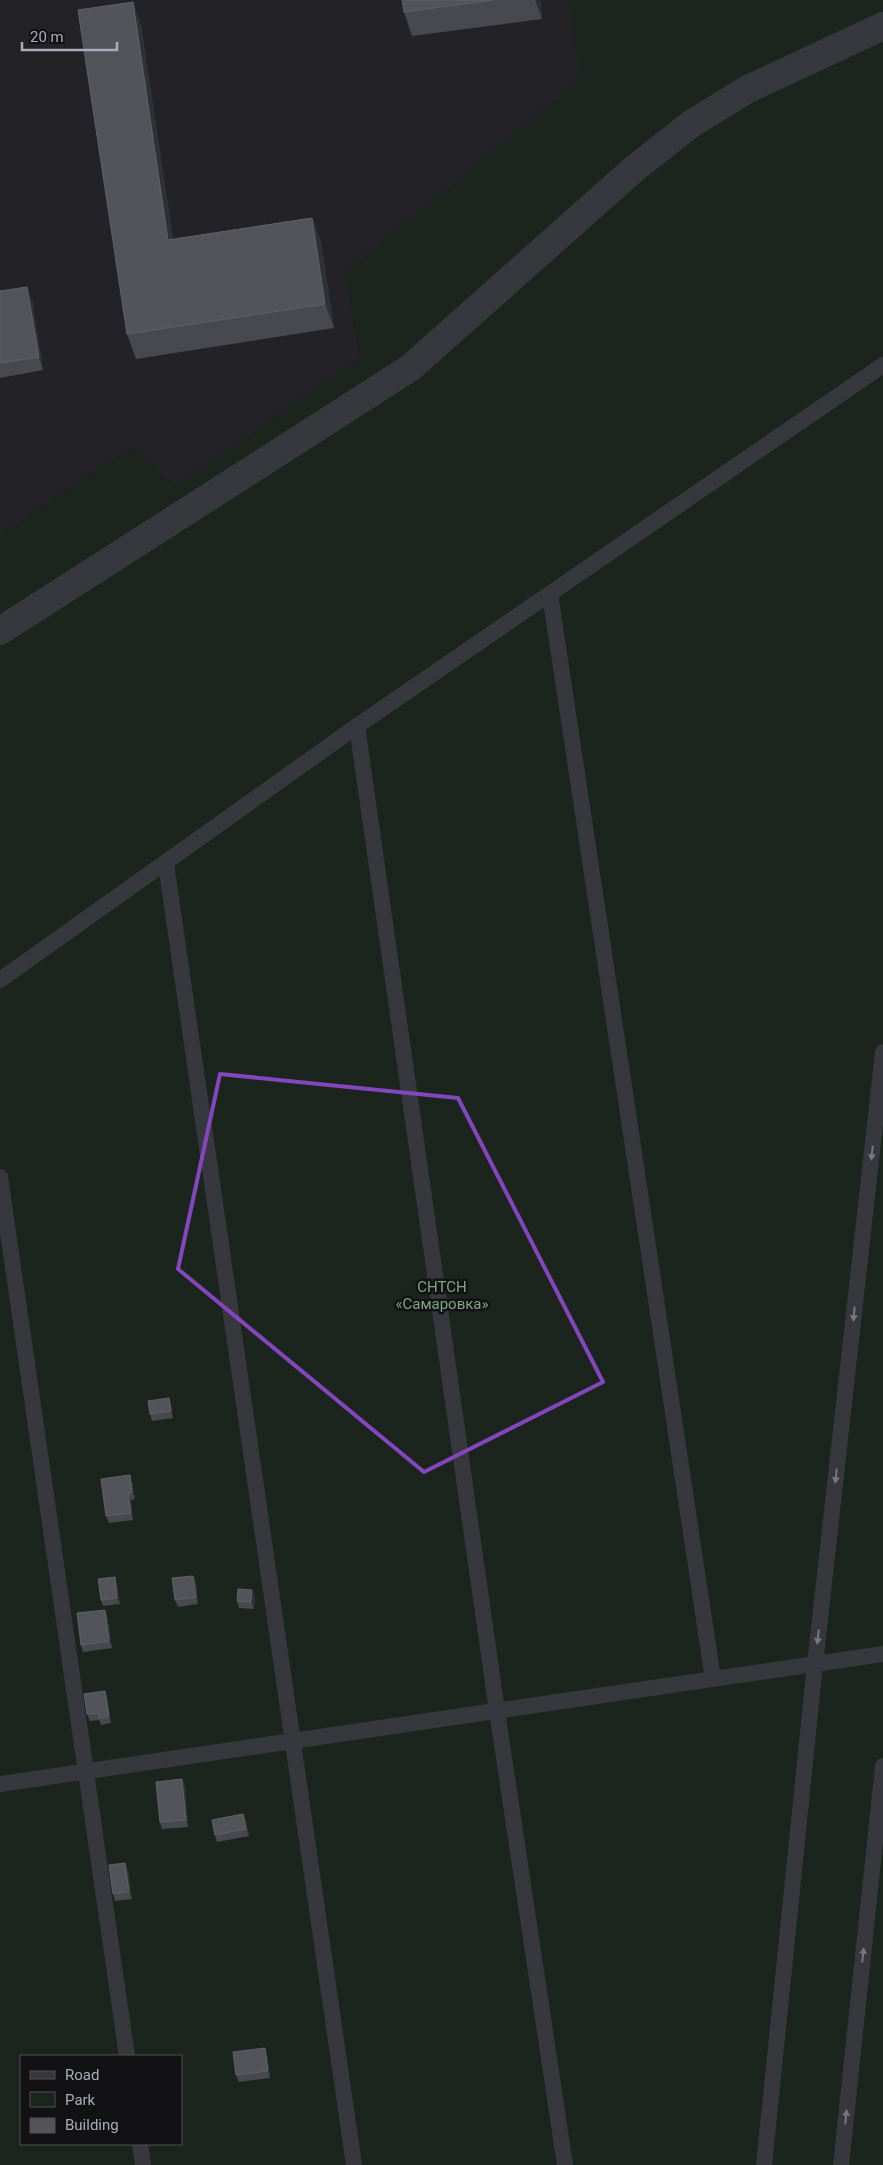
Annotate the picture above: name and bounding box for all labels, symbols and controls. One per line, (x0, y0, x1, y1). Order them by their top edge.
scale bar (22, 20, 118, 52)
text: 20 m (30, 28, 64, 46)
one-way arrow (868, 1145, 876, 1161)
park label: СНТСН «Самаровка» (395, 1278, 489, 1313)
one-way arrow (850, 1307, 858, 1323)
one-way arrow (832, 1468, 840, 1484)
one-way arrow (814, 1630, 822, 1646)
one-way arrow (859, 1947, 867, 1963)
legend (20, 2055, 182, 2145)
text: Road (65, 2066, 99, 2084)
text: Park (65, 2091, 96, 2109)
one-way arrow (842, 2108, 850, 2124)
text: Building (65, 2116, 119, 2134)

